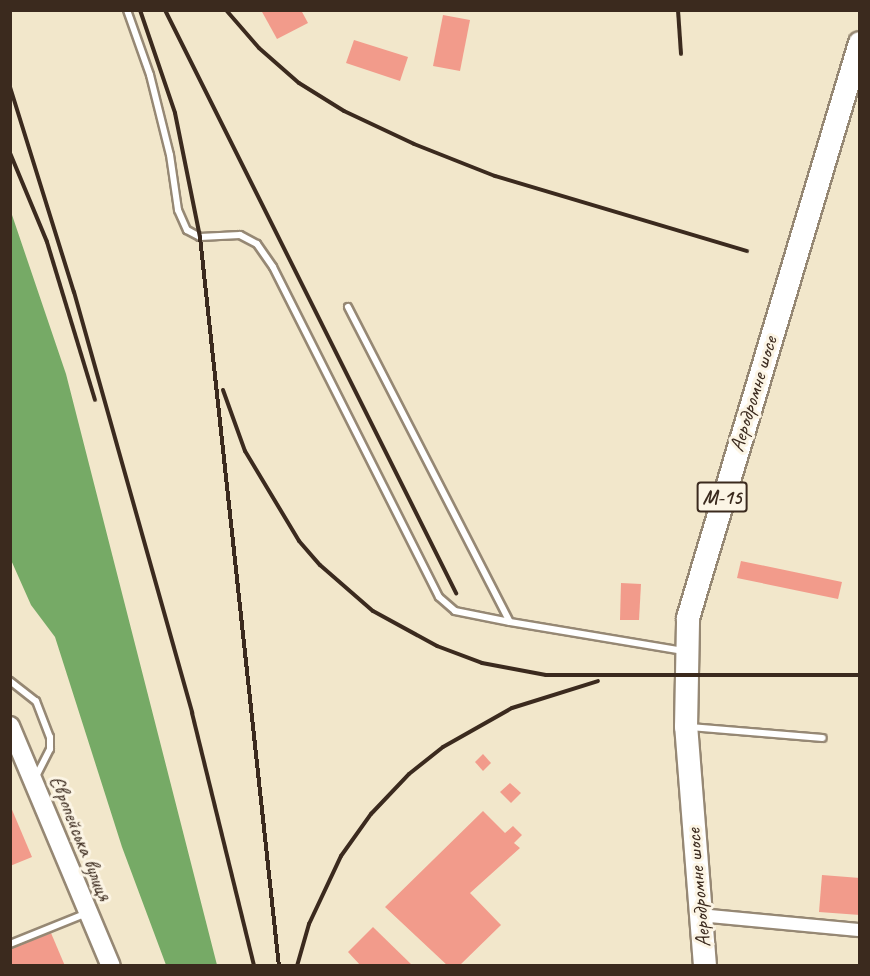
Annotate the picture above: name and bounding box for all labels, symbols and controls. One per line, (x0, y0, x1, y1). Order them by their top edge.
street label: Аеродромне шосе (723, 333, 783, 455)
road number: М-15 (696, 480, 748, 514)
street label: Європейська вулиця (44, 771, 118, 905)
street label: Аеродромне шосе (680, 827, 716, 949)

